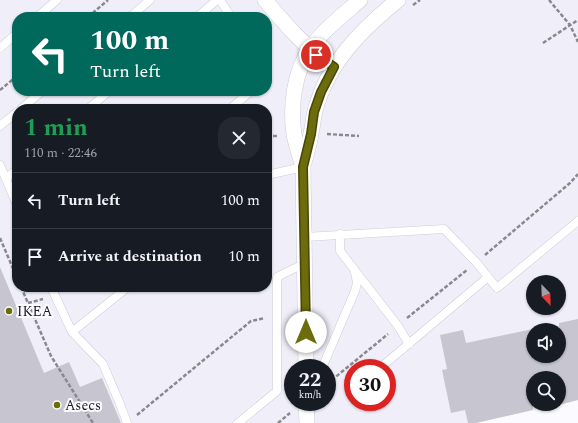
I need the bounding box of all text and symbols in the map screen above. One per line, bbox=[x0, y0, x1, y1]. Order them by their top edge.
text: 100 m bbox=[90, 19, 169, 62]
icon: left bbox=[24, 28, 76, 80]
pin bbox=[299, 38, 333, 72]
icon: arrive bbox=[305, 44, 327, 66]
text: Turn left bbox=[90, 58, 161, 85]
text: 1 min bbox=[24, 110, 88, 146]
button: close bbox=[218, 117, 260, 159]
text: 110 m · 22:46 bbox=[24, 143, 97, 163]
text: Turn left bbox=[58, 189, 120, 212]
text: 100 m bbox=[221, 189, 260, 212]
icon: left bbox=[24, 190, 46, 212]
text: Arrive at destination bbox=[58, 245, 202, 268]
text: 10 m bbox=[228, 245, 260, 268]
icon: arrive bbox=[24, 246, 46, 268]
north arrow bbox=[526, 275, 566, 315]
map controls bbox=[526, 275, 566, 411]
place label: IKEA bbox=[17, 301, 53, 322]
marker: IKEA bbox=[4, 306, 14, 316]
position arrow bbox=[285, 311, 327, 353]
button: sound bbox=[526, 323, 566, 363]
speed limit sign: 30 bbox=[344, 359, 396, 411]
text: 22 bbox=[299, 365, 321, 395]
button: search bbox=[526, 371, 566, 411]
text: km/h bbox=[299, 387, 321, 403]
place label: Asecs bbox=[65, 395, 101, 416]
marker: Asecs bbox=[52, 400, 62, 410]

